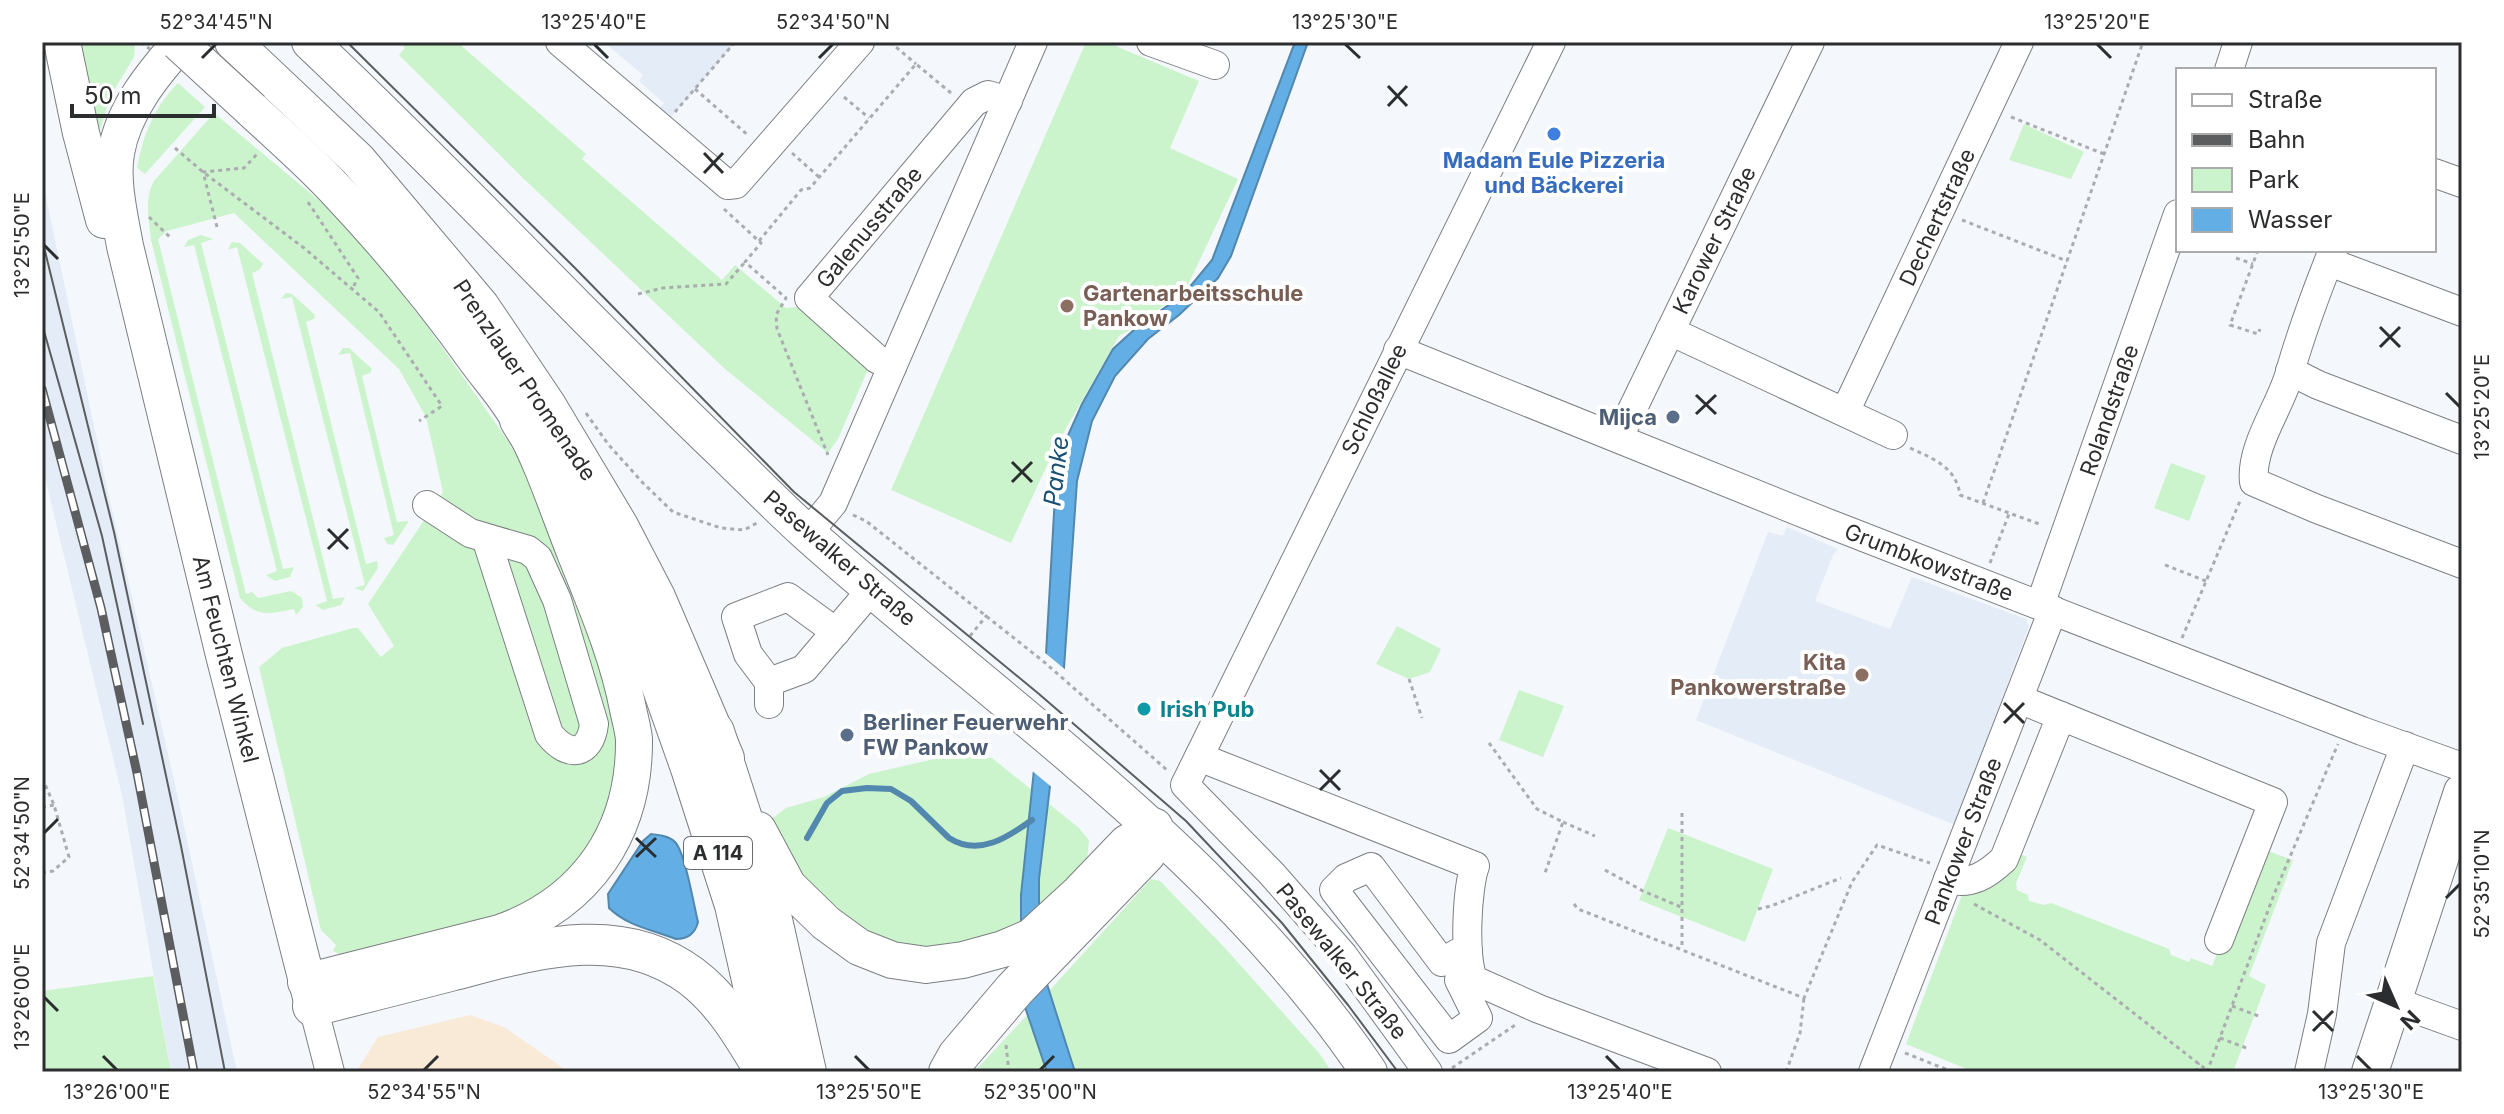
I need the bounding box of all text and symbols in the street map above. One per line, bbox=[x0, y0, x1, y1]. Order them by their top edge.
text: 52°34'45"N bbox=[160, 10, 272, 34]
text: 13°25'40"E bbox=[541, 10, 647, 34]
text: 52°34'50"N bbox=[776, 10, 890, 34]
text: 13°25'30"E bbox=[1292, 10, 1398, 34]
text: 13°25'20"E bbox=[2044, 10, 2150, 34]
scale bar bbox=[72, 68, 214, 118]
legend bbox=[2176, 68, 2436, 252]
text: 50 m bbox=[84, 81, 142, 110]
text: Straße bbox=[2248, 85, 2323, 114]
marker: Madam Eule Pizzeria und Bäckerei bbox=[1545, 125, 1563, 143]
text: Bahn bbox=[2248, 125, 2306, 154]
street label: Dechertstraße bbox=[1894, 144, 1980, 290]
place label: Madam Eule Pizzeria und Bäckerei bbox=[1443, 147, 1665, 198]
street label: Galenusstraße bbox=[811, 161, 927, 293]
street label: Karower Straße bbox=[1667, 162, 1761, 318]
text: Park bbox=[2248, 165, 2299, 194]
text: 13°25'50"E bbox=[10, 192, 34, 298]
text: Wasser bbox=[2248, 205, 2332, 234]
street label: Prenzlauer Promenade bbox=[448, 275, 602, 485]
place label: Gartenarbeitsschule Pankow bbox=[1083, 280, 1303, 331]
marker: Gartenarbeitsschule Pankow bbox=[1058, 297, 1076, 315]
street label: Schloßallee bbox=[1336, 339, 1412, 459]
street label: Rolandstraße bbox=[2074, 341, 2144, 479]
text: 13°25'20"E bbox=[2470, 354, 2494, 460]
place label: Mijca bbox=[1599, 404, 1657, 430]
marker: Mijca bbox=[1664, 408, 1682, 426]
water label: Panke bbox=[1037, 434, 1075, 508]
street label: Pasewalker Straße bbox=[759, 485, 921, 631]
street label: Grumbkowstraße bbox=[1841, 518, 2017, 606]
street label: Am Feuchten Winkel bbox=[188, 553, 264, 765]
place label: Kita Pankowerstraße bbox=[1670, 649, 1846, 700]
marker: Kita Pankowerstraße bbox=[1853, 666, 1871, 684]
place label: Irish Pub bbox=[1160, 696, 1254, 722]
marker: Irish Pub bbox=[1135, 700, 1153, 718]
place label: Berliner Feuerwehr FW Pankow bbox=[863, 709, 1068, 760]
marker: Berliner Feuerwehr FW Pankow bbox=[838, 726, 856, 744]
street label: Pankower Straße bbox=[1919, 754, 2007, 928]
text: 52°34'50"N bbox=[10, 776, 34, 890]
text: 52°35'10"N bbox=[2470, 829, 2494, 939]
road number: A 114 bbox=[684, 837, 752, 869]
street label: Pasewalker Straße bbox=[1271, 878, 1413, 1044]
text: 13°26'00"E bbox=[10, 944, 34, 1050]
north arrow bbox=[2356, 966, 2436, 1046]
text: N bbox=[2395, 1005, 2425, 1035]
text: 13°26'00"E bbox=[64, 1080, 170, 1104]
text: 52°34'55"N bbox=[367, 1080, 481, 1104]
text: 13°25'50"E bbox=[816, 1080, 922, 1104]
text: 52°35'00"N bbox=[983, 1080, 1097, 1104]
text: 13°25'40"E bbox=[1567, 1080, 1673, 1104]
text: 13°25'30"E bbox=[2318, 1080, 2424, 1104]

